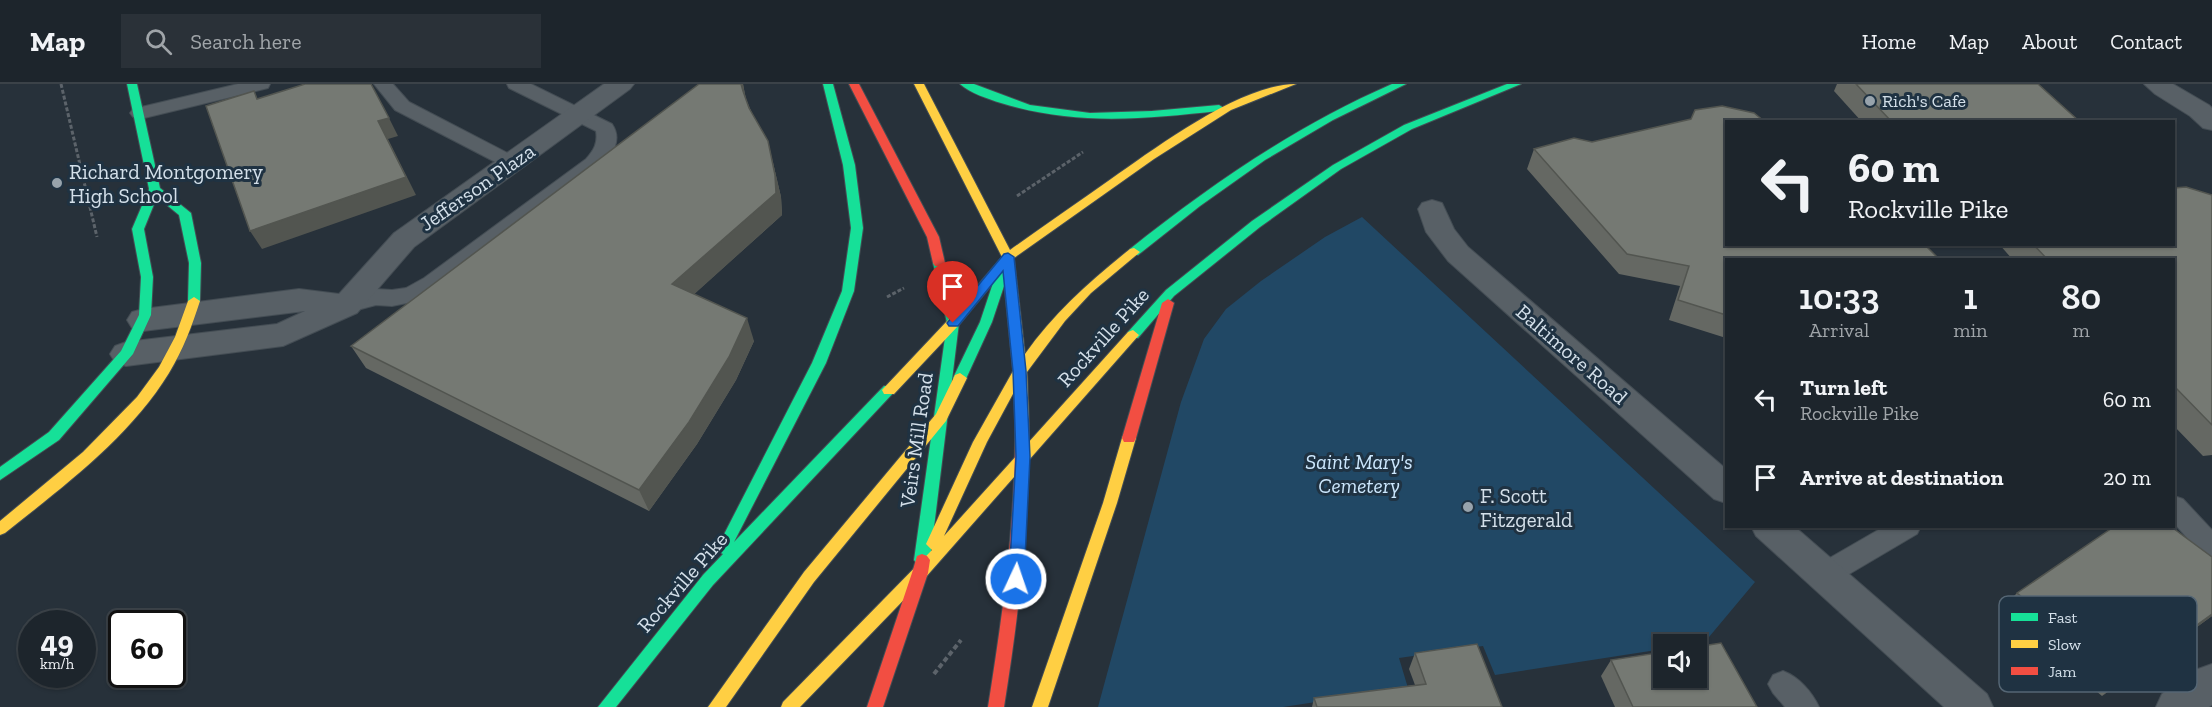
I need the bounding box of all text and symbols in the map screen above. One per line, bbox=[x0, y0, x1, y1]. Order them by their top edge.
search box bbox=[121, 14, 541, 68]
text: Map bbox=[30, 25, 85, 58]
icon: search bbox=[142, 25, 175, 58]
text: Search here bbox=[190, 28, 302, 55]
text: Home bbox=[1862, 29, 1916, 54]
text: Map bbox=[1949, 29, 1989, 54]
text: About bbox=[2022, 29, 2077, 54]
text: Contact bbox=[2110, 29, 2182, 54]
place label: Rich's Cafe bbox=[1882, 90, 1966, 112]
marker: Rich's Cafe bbox=[1863, 94, 1877, 108]
street label: Jefferson Plaza bbox=[415, 138, 539, 236]
text: 60 m bbox=[1848, 142, 1939, 193]
icon: left bbox=[1749, 144, 1827, 222]
place label: Richard Montgomery High School bbox=[69, 159, 263, 208]
marker: Richard Montgomery High School bbox=[50, 176, 64, 190]
text: Rockville Pike bbox=[1848, 193, 2009, 225]
pin bbox=[927, 261, 978, 323]
icon: arrive bbox=[936, 270, 969, 303]
text: 10:33 bbox=[1799, 275, 1879, 318]
text: 1 bbox=[1963, 275, 1977, 318]
text: 80 bbox=[2061, 275, 2101, 318]
street label: Rockville Pike bbox=[1052, 282, 1154, 392]
street label: Baltimore Road bbox=[1511, 299, 1633, 410]
text: Arrival bbox=[1809, 318, 1869, 342]
text: min bbox=[1953, 318, 1987, 342]
text: m bbox=[2073, 318, 2090, 342]
street label: Veirs Mill Road bbox=[894, 370, 938, 510]
text: Turn left bbox=[1800, 374, 1887, 401]
icon: left bbox=[1749, 383, 1782, 416]
text: 60 m bbox=[2103, 386, 2151, 413]
text: Rockville Pike bbox=[1800, 401, 1919, 425]
park label: Saint Mary's Cemetery bbox=[1305, 449, 1413, 498]
icon: arrive bbox=[1749, 461, 1782, 494]
text: Arrive at destination bbox=[1800, 464, 2003, 491]
text: 20 m bbox=[2103, 464, 2151, 491]
place label: F. Scott Fitzgerald bbox=[1480, 483, 1573, 532]
marker: F. Scott Fitzgerald bbox=[1461, 500, 1475, 514]
street label: Rockville Pike bbox=[632, 527, 732, 637]
position arrow bbox=[984, 547, 1048, 611]
legend bbox=[1999, 596, 2197, 692]
text: Fast bbox=[2048, 608, 2077, 627]
speed limit sign: 60 bbox=[108, 610, 186, 688]
text: 49 bbox=[40, 624, 74, 660]
map controls bbox=[1653, 634, 1707, 688]
button: sound bbox=[1653, 634, 1707, 688]
text: Slow bbox=[2048, 635, 2082, 654]
text: km/h bbox=[40, 655, 74, 673]
text: Jam bbox=[2048, 662, 2077, 681]

